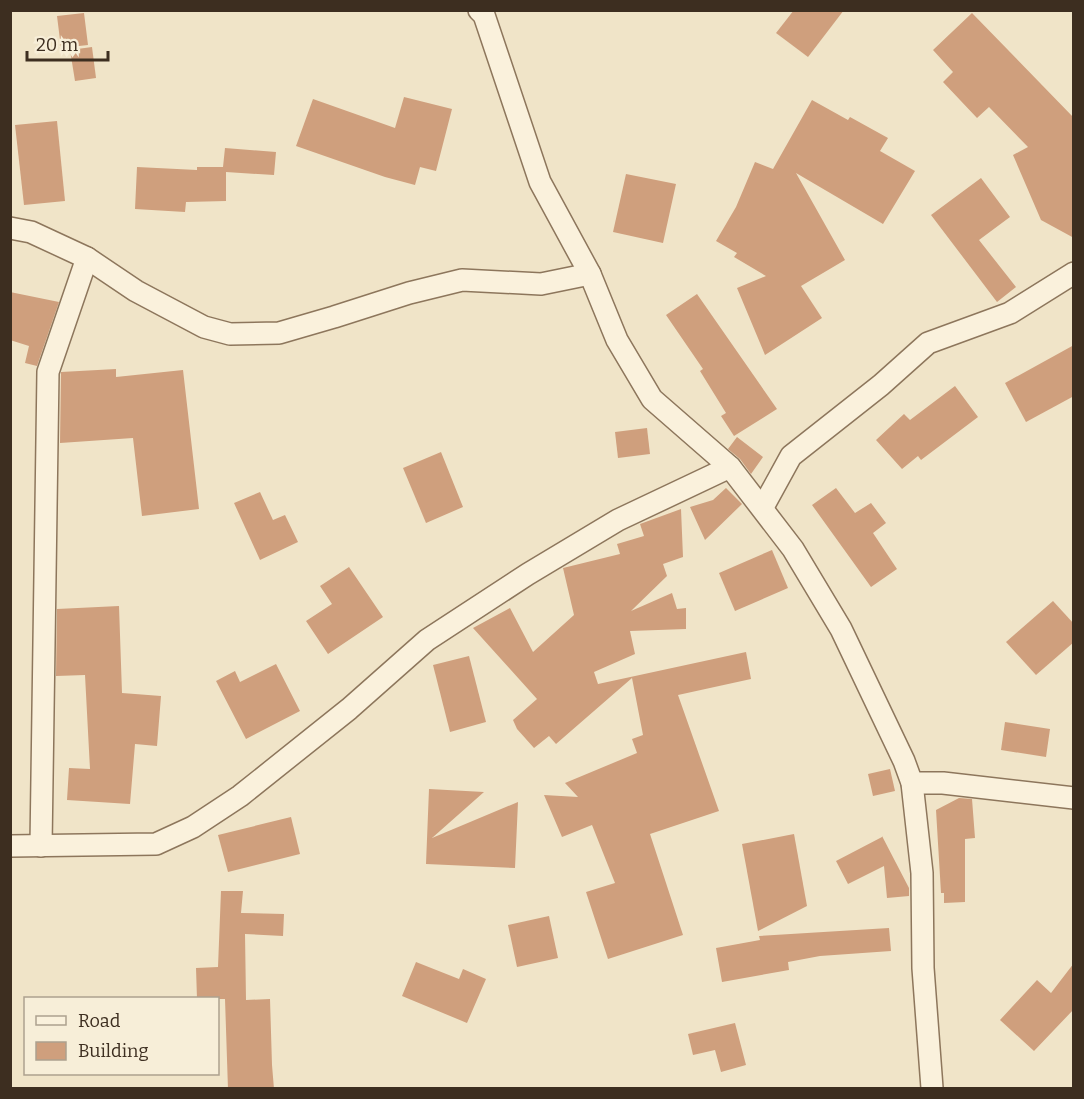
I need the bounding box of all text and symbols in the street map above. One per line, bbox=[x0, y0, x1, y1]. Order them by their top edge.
scale bar bbox=[27, 24, 108, 62]
text: 20 m bbox=[36, 34, 78, 56]
legend bbox=[24, 997, 219, 1075]
text: Road bbox=[78, 1010, 121, 1032]
text: Building bbox=[78, 1040, 149, 1062]

